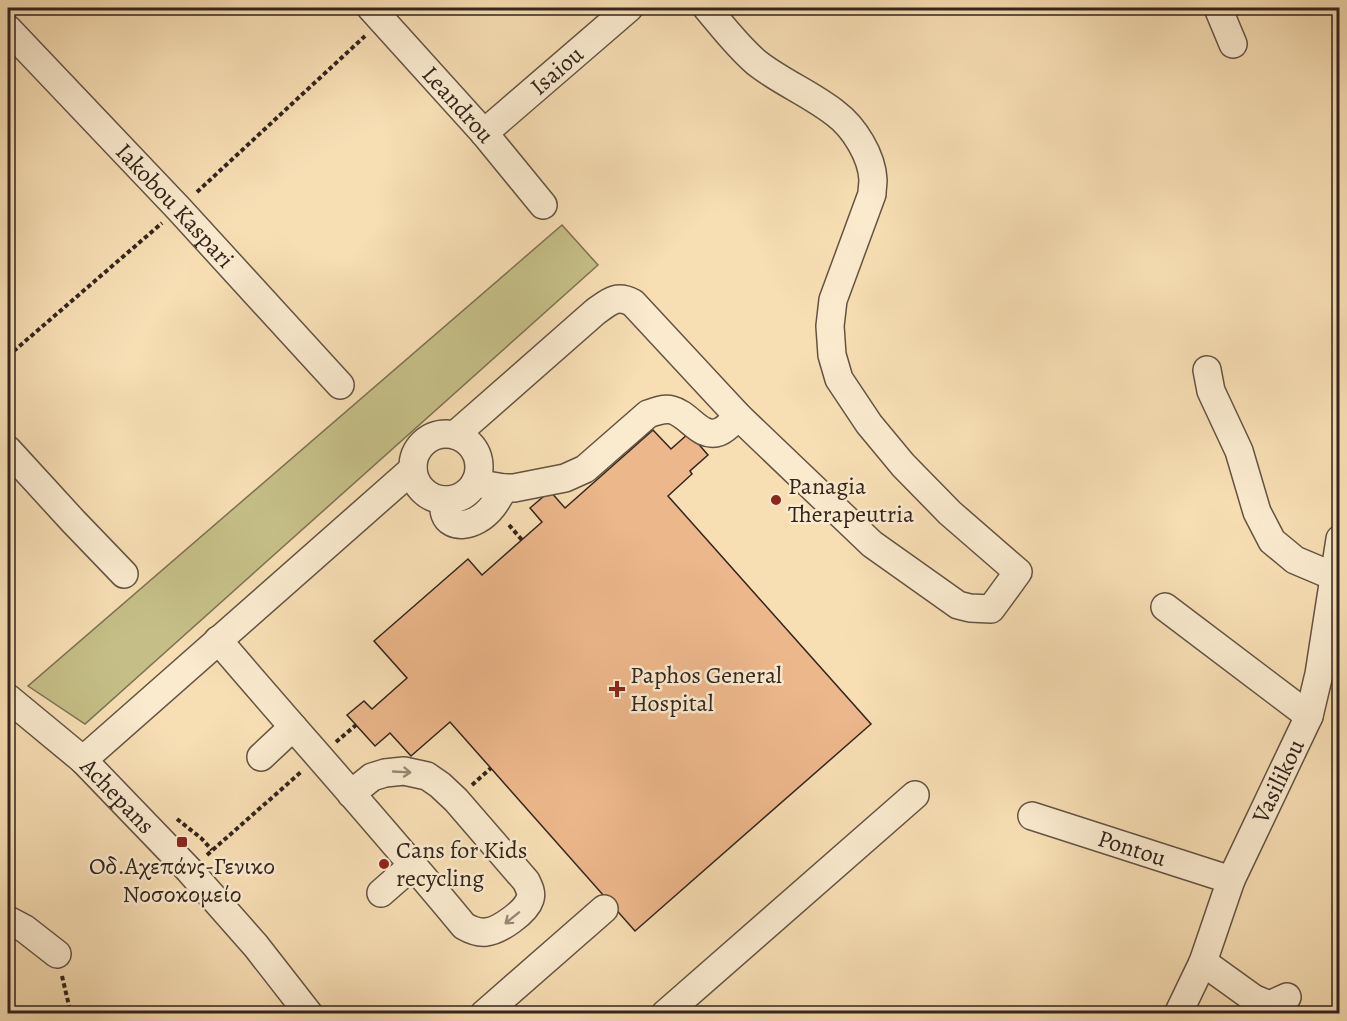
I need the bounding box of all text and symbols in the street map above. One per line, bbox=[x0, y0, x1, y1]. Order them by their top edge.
street label: Isaiou bbox=[523, 38, 590, 102]
street label: Leandrou bbox=[415, 59, 502, 150]
street label: Iakobou Kaspari bbox=[109, 136, 241, 275]
place label: Panagia Therapeutria bbox=[788, 470, 915, 530]
marker: Panagia Therapeutria bbox=[769, 493, 783, 507]
place label: Paphos General Hospital bbox=[630, 659, 782, 719]
marker: Paphos General Hospital bbox=[608, 680, 626, 698]
street label: Vasilikou bbox=[1244, 734, 1312, 829]
street label: Achepans bbox=[73, 750, 162, 841]
one-way arrow bbox=[392, 767, 412, 778]
street label: Pontou bbox=[1094, 822, 1170, 874]
place label: Cans for Kids recycling bbox=[396, 834, 528, 894]
marker: Οδ.Αχεπάνς-Γενικο Νοσοκομείο bbox=[175, 835, 189, 849]
place label: Οδ.Αχεπάνς-Γενικο Νοσοκομείο bbox=[89, 850, 275, 910]
marker: Cans for Kids recycling bbox=[377, 857, 391, 871]
one-way arrow bbox=[504, 912, 520, 925]

